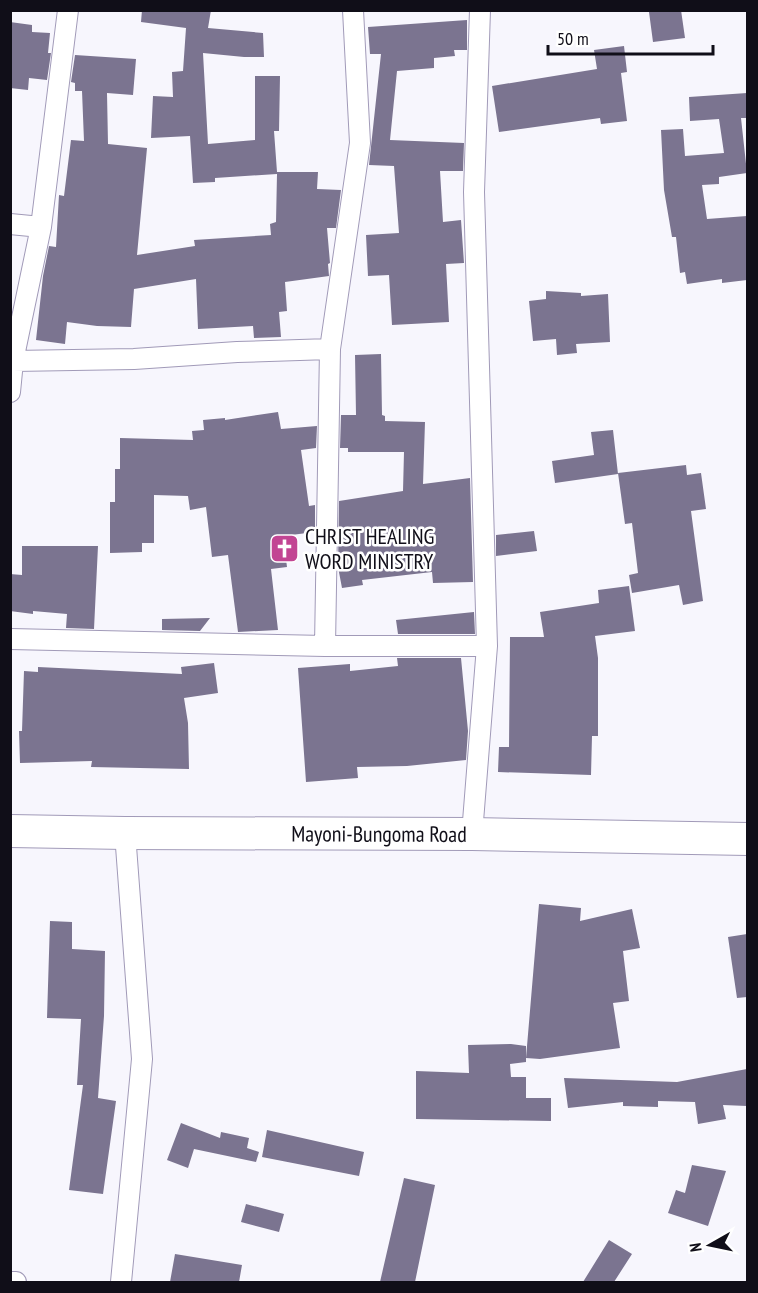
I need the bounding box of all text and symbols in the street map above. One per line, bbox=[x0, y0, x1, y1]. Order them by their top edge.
scale bar bbox=[548, 18, 713, 56]
text: 50 m bbox=[557, 27, 589, 50]
place label: CHRIST HEALING WORD MINISTRY bbox=[305, 522, 434, 575]
church icon: CHRIST HEALING WORD MINISTRY bbox=[268, 533, 300, 565]
street label: Mayoni-Bungoma Road bbox=[291, 819, 467, 848]
north arrow bbox=[680, 1215, 740, 1275]
text: N bbox=[685, 1242, 706, 1253]

